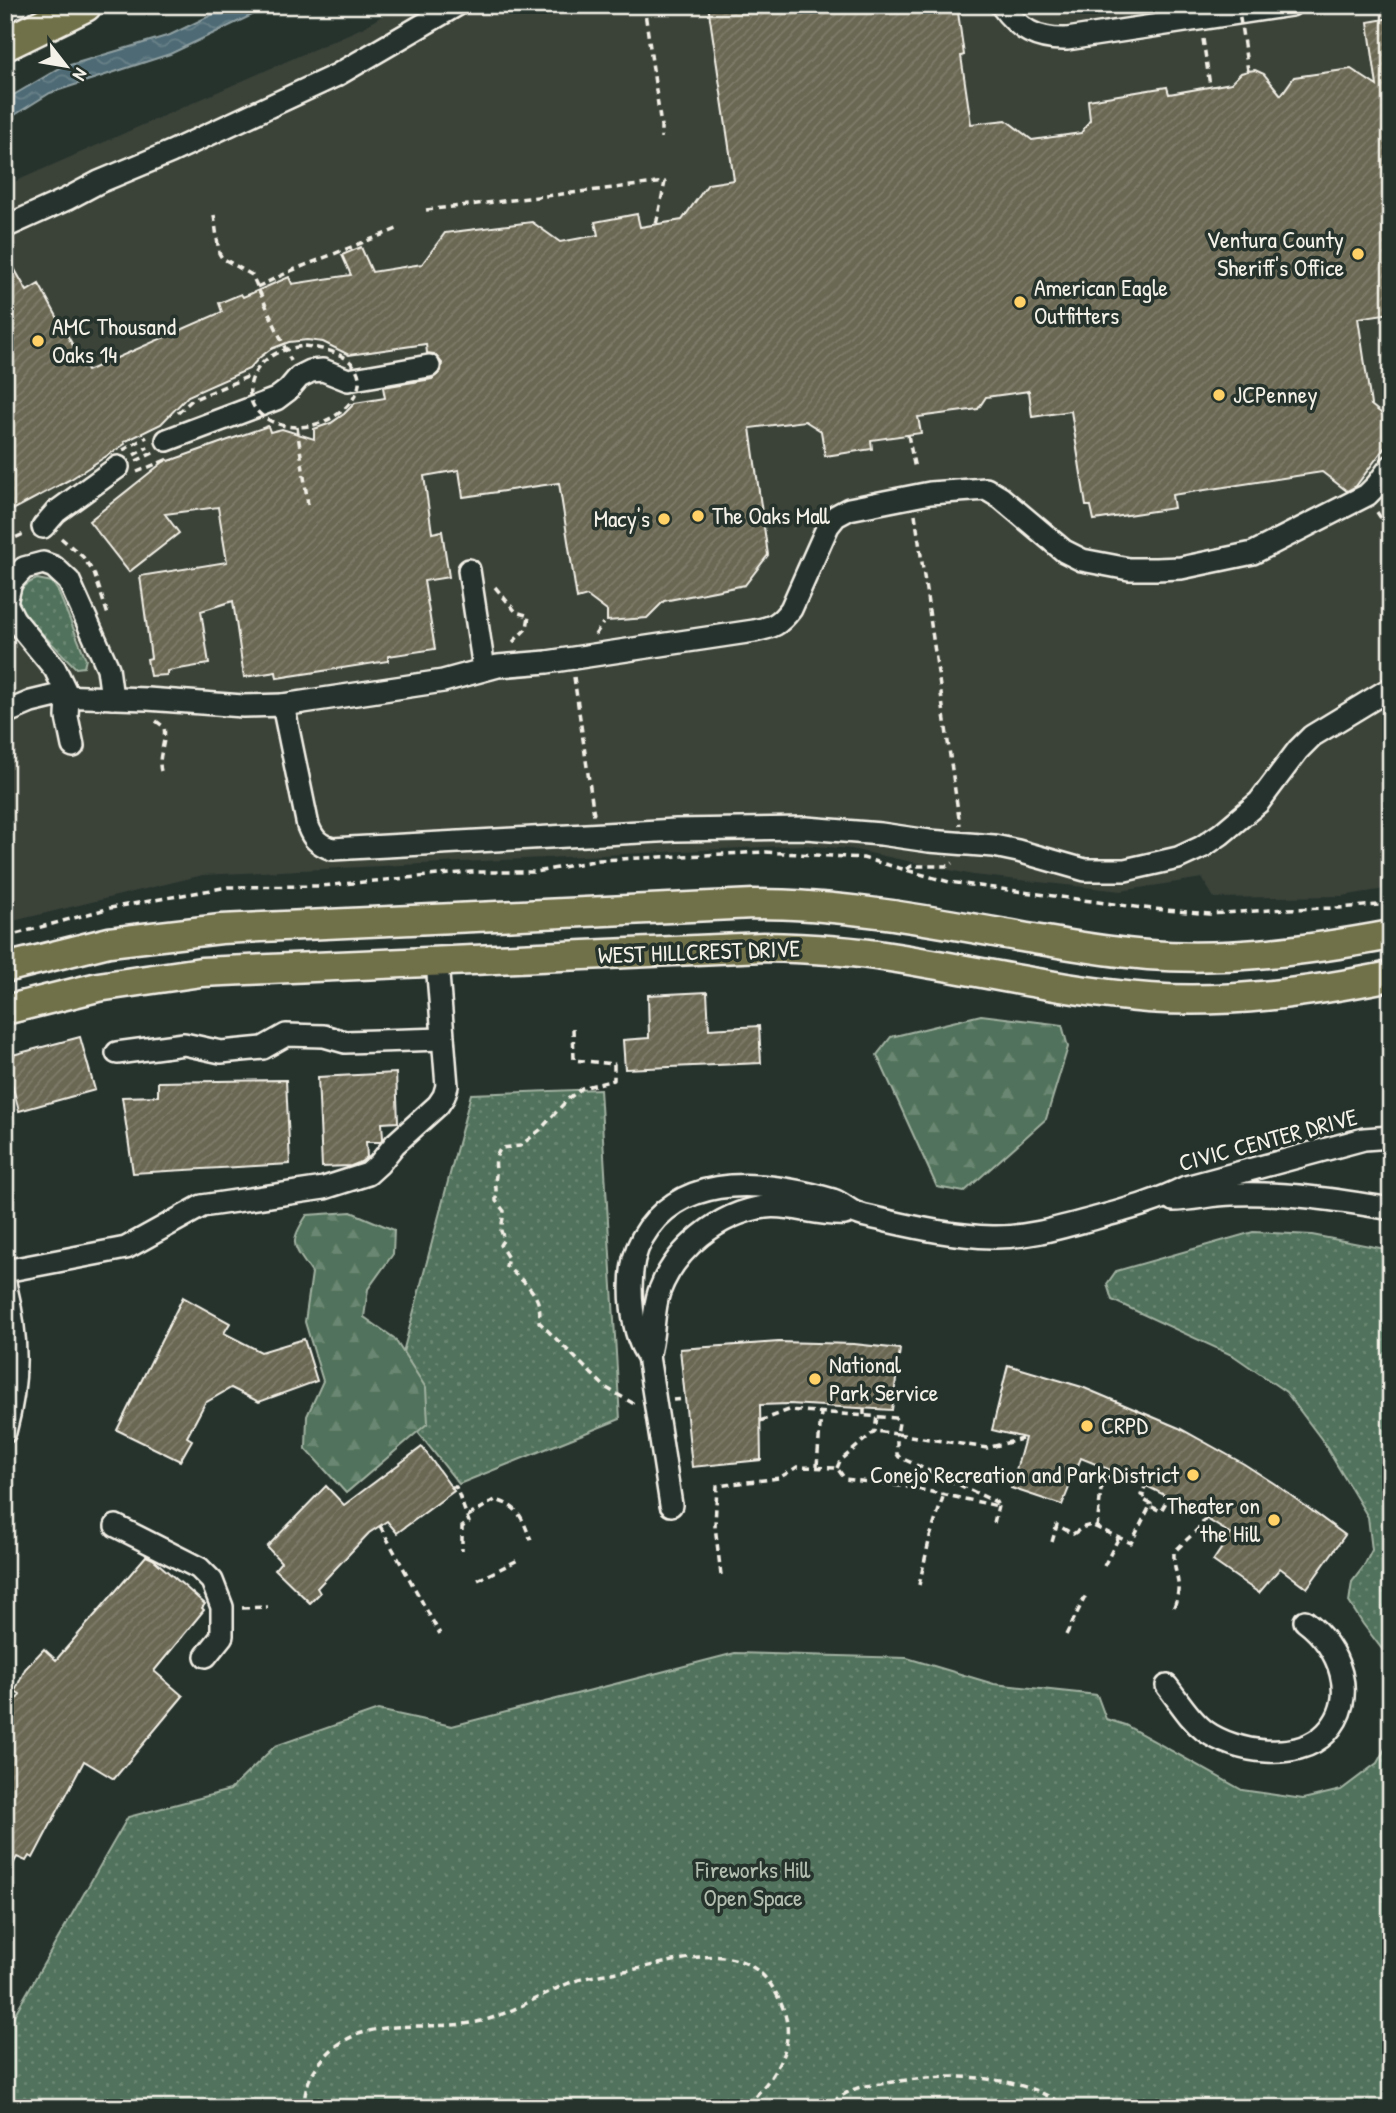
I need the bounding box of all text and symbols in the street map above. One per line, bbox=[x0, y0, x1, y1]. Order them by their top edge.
north arrow bbox=[32, 32, 102, 102]
text: N bbox=[67, 64, 94, 86]
place label: Ventura County Sheriff's Office bbox=[1206, 223, 1344, 283]
marker: Ventura County Sheriff's Office bbox=[1350, 246, 1366, 262]
place label: American Eagle Outfitters bbox=[1034, 271, 1168, 331]
marker: American Eagle Outfitters bbox=[1012, 294, 1028, 310]
place label: AMC Thousand Oaks 14 bbox=[52, 310, 176, 370]
marker: AMC Thousand Oaks 14 bbox=[30, 333, 46, 349]
place label: JCPenney bbox=[1233, 378, 1318, 410]
marker: JCPenney bbox=[1211, 387, 1227, 403]
place label: The Oaks Mall bbox=[712, 499, 831, 531]
place label: Macy's bbox=[594, 502, 650, 534]
marker: The Oaks Mall bbox=[690, 508, 706, 524]
marker: Macy's bbox=[656, 511, 672, 527]
street label: WEST HILLCREST DRIVE bbox=[597, 931, 801, 971]
street label: CIVIC CENTER DRIVE bbox=[1175, 1100, 1361, 1178]
place label: National Park Service bbox=[829, 1348, 939, 1408]
marker: National Park Service bbox=[807, 1371, 823, 1387]
place label: CRPD bbox=[1101, 1409, 1149, 1441]
marker: CRPD bbox=[1079, 1418, 1095, 1434]
place label: Conejo Recreation and Park District bbox=[870, 1458, 1180, 1490]
marker: Conejo Recreation and Park District bbox=[1185, 1467, 1201, 1483]
place label: Theater on the Hill bbox=[1167, 1489, 1261, 1549]
marker: Theater on the Hill bbox=[1266, 1512, 1282, 1528]
park label: Fireworks Hill Open Space bbox=[695, 1853, 811, 1913]

